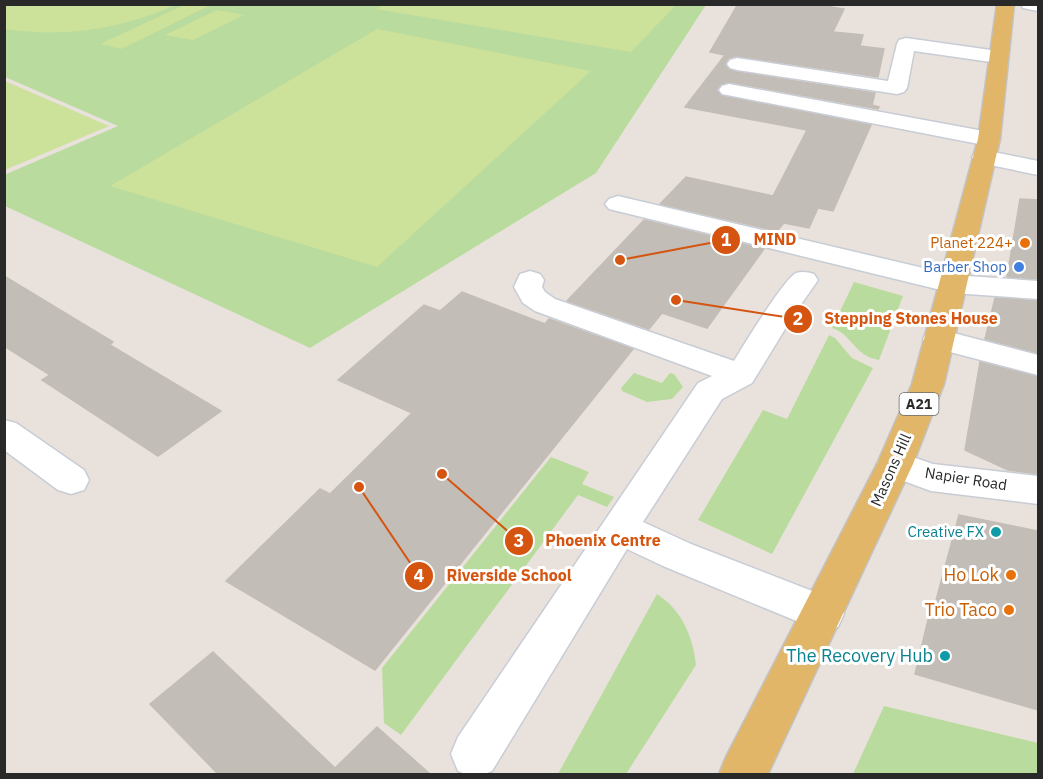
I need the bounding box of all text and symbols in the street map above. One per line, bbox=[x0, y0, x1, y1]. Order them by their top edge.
callout: MIND bbox=[711, 223, 808, 257]
text: 1 bbox=[721, 228, 732, 251]
text: MIND bbox=[754, 229, 796, 249]
place label: Planet 224+ bbox=[930, 233, 1013, 252]
marker: Planet 224+ bbox=[1018, 236, 1032, 250]
place label: Barber Shop bbox=[923, 257, 1007, 276]
marker: Barber Shop bbox=[1012, 260, 1026, 274]
callout: Stepping Stones House bbox=[783, 302, 1010, 336]
text: 2 bbox=[793, 307, 803, 330]
text: Stepping Stones House bbox=[824, 308, 998, 328]
road number: A21 bbox=[900, 393, 938, 415]
street label: Masons Hill bbox=[866, 430, 915, 509]
street label: Napier Road bbox=[924, 463, 1008, 494]
place label: Creative FX bbox=[907, 522, 984, 541]
callout: Phoenix Centre bbox=[504, 524, 673, 558]
marker: Creative FX bbox=[989, 525, 1003, 539]
text: 3 bbox=[514, 529, 524, 552]
text: Phoenix Centre bbox=[545, 530, 661, 550]
callout: Riverside School bbox=[404, 559, 583, 593]
place label: Ho Lok bbox=[944, 563, 1000, 586]
text: 4 bbox=[414, 564, 425, 587]
text: Riverside School bbox=[446, 565, 572, 585]
marker: Ho Lok bbox=[1004, 568, 1018, 582]
place label: Trio Taco bbox=[924, 598, 997, 621]
marker: Trio Taco bbox=[1002, 603, 1016, 617]
place label: The Recovery Hub bbox=[786, 644, 933, 667]
marker: The Recovery Hub bbox=[938, 649, 952, 663]

